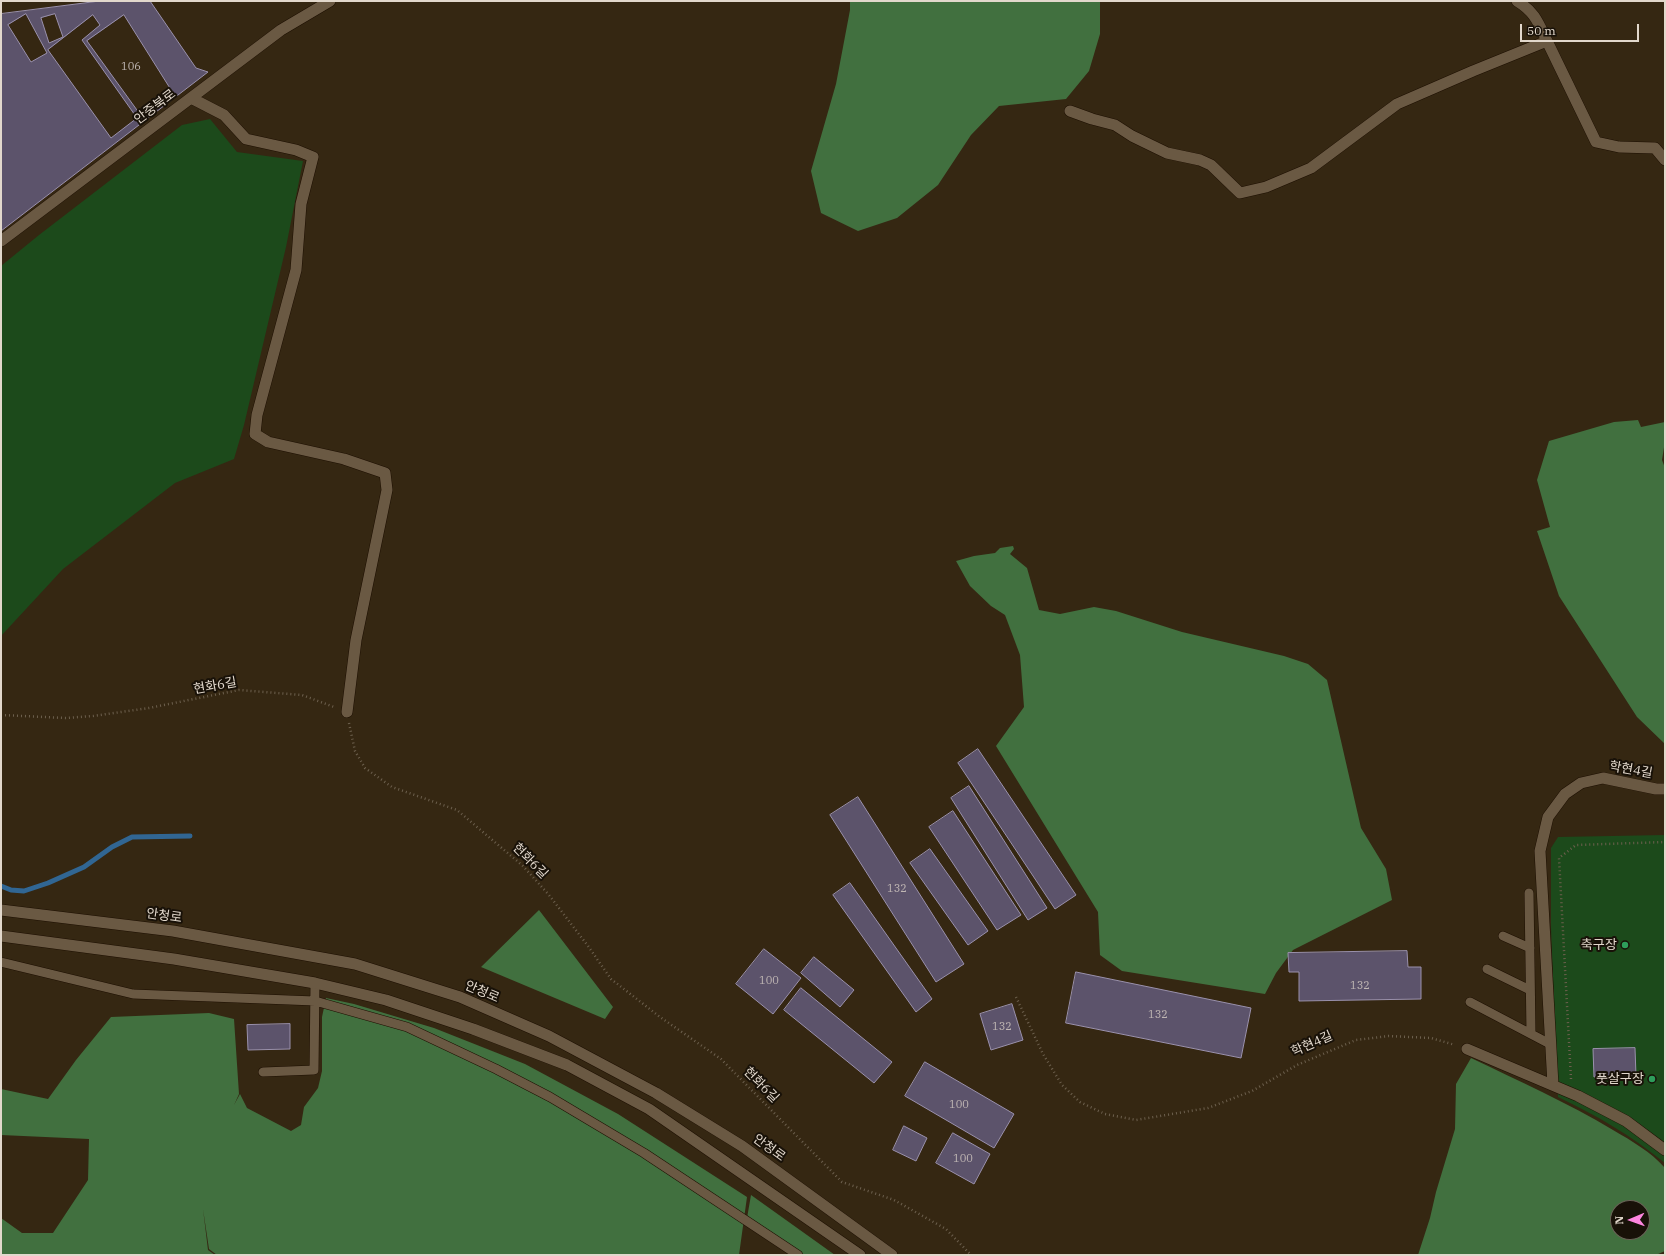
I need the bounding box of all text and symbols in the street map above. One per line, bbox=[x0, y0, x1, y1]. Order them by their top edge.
scale bar bbox=[1522, 16, 1641, 42]
text: 50 m bbox=[1527, 23, 1556, 38]
house number: 106 bbox=[121, 60, 141, 74]
street label: 안중북로 bbox=[131, 86, 179, 128]
street label: 현화6길 bbox=[192, 675, 238, 697]
street label: 학현4길 bbox=[1608, 759, 1654, 781]
street label: 현화6길 bbox=[509, 840, 551, 882]
house number: 132 bbox=[887, 882, 907, 896]
street label: 안청로 bbox=[145, 906, 183, 926]
place label: 축구장 bbox=[1581, 937, 1617, 953]
marker: 축구장 bbox=[1620, 940, 1630, 950]
house number: 100 bbox=[759, 974, 779, 988]
street label: 안청로 bbox=[462, 978, 502, 1006]
house number: 132 bbox=[1350, 979, 1370, 993]
house number: 132 bbox=[1148, 1008, 1168, 1022]
house number: 132 bbox=[992, 1020, 1012, 1034]
street label: 학현4길 bbox=[1289, 1028, 1335, 1060]
street label: 현화6길 bbox=[740, 1064, 782, 1106]
place label: 풋살구장 bbox=[1596, 1071, 1644, 1087]
marker: 풋살구장 bbox=[1647, 1074, 1657, 1084]
house number: 100 bbox=[949, 1098, 969, 1112]
street label: 안청로 bbox=[750, 1131, 788, 1165]
house number: 100 bbox=[953, 1152, 973, 1166]
north arrow bbox=[1610, 1200, 1650, 1240]
text: N bbox=[1612, 1216, 1626, 1225]

